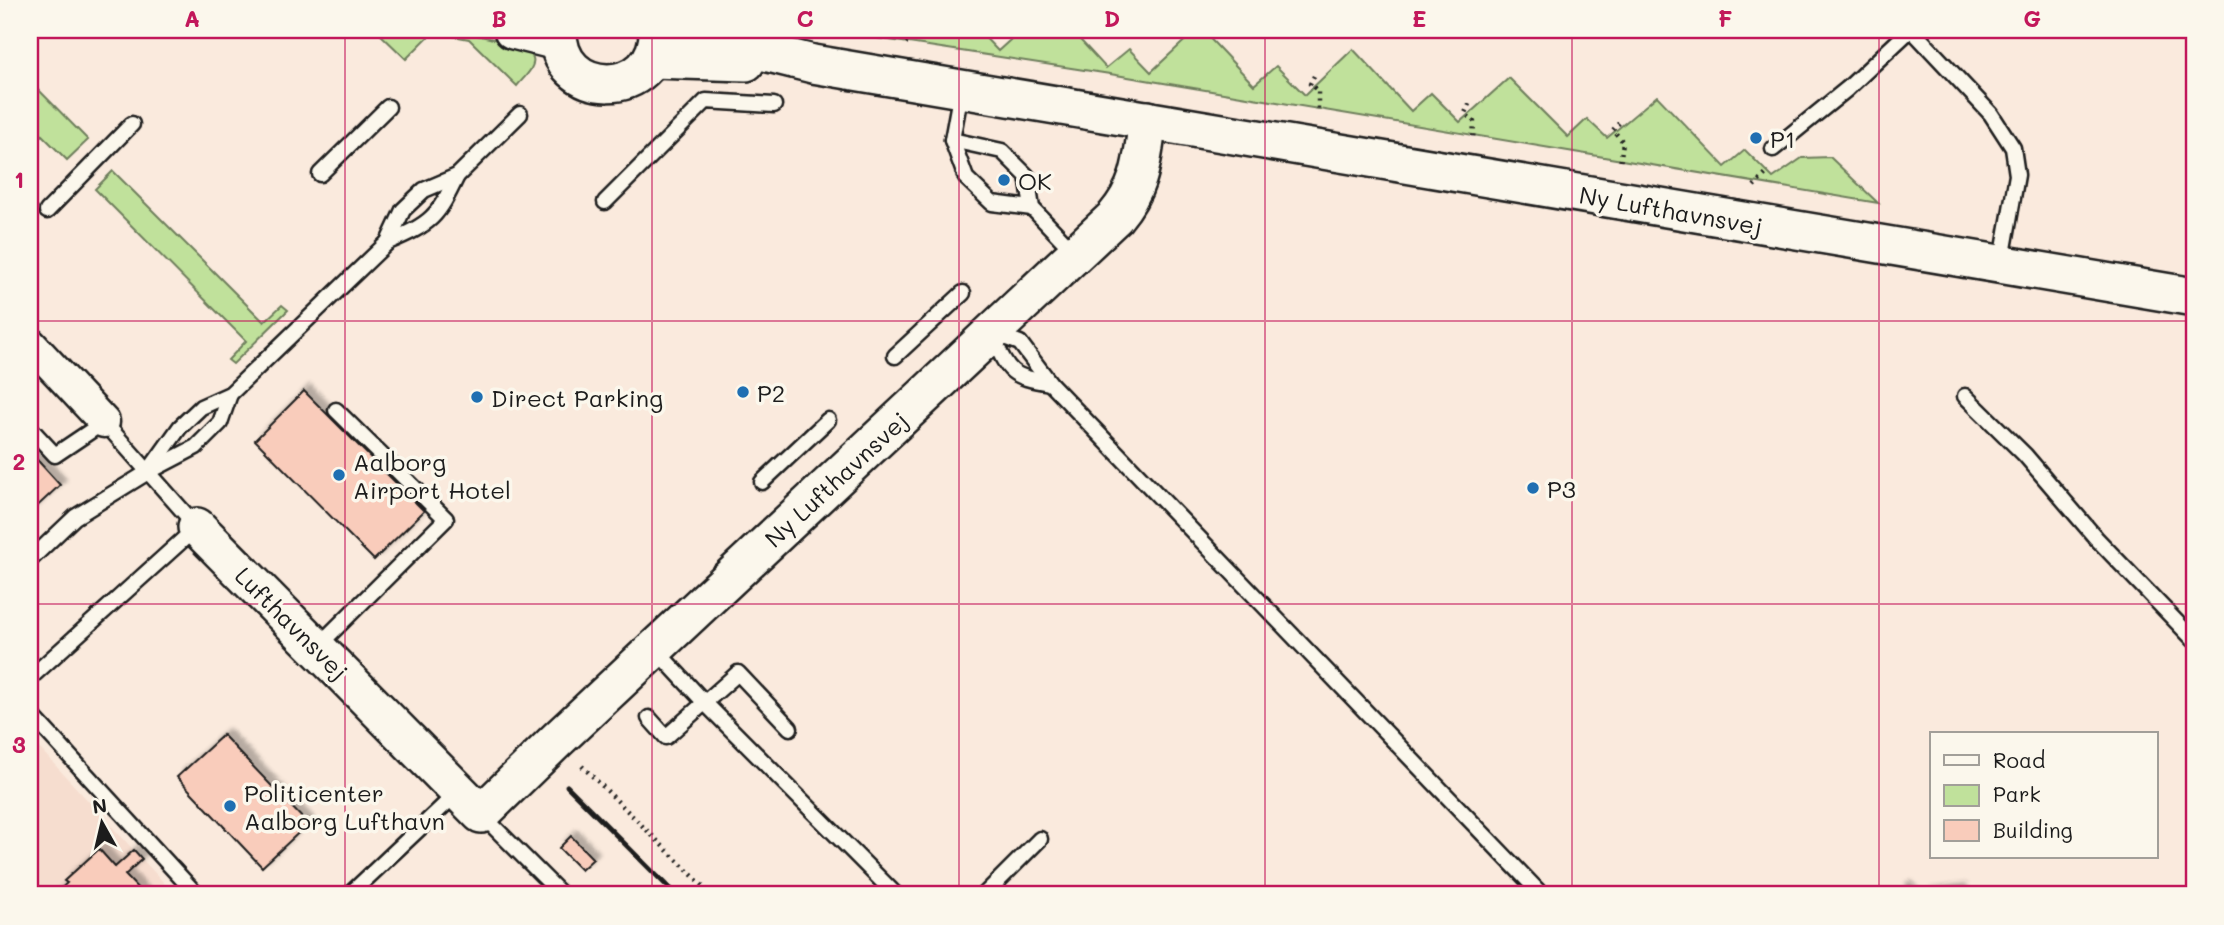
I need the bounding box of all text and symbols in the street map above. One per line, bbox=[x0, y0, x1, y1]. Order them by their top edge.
text: A bbox=[184, 3, 200, 33]
text: B bbox=[491, 3, 507, 33]
text: C bbox=[796, 3, 814, 33]
text: D bbox=[1104, 3, 1120, 33]
text: E bbox=[1412, 3, 1426, 33]
text: F bbox=[1718, 3, 1732, 33]
text: G bbox=[2023, 3, 2041, 33]
place label: P1 bbox=[1770, 123, 1795, 154]
marker: P1 bbox=[1748, 130, 1764, 146]
text: 1 bbox=[14, 164, 24, 194]
place label: OK bbox=[1018, 165, 1052, 196]
marker: OK bbox=[996, 172, 1012, 188]
street label: Ny Lufthavnsvej bbox=[1577, 179, 1765, 241]
place label: P2 bbox=[757, 377, 785, 408]
place label: Direct Parking bbox=[491, 382, 663, 413]
marker: P2 bbox=[735, 384, 751, 400]
marker: Direct Parking bbox=[469, 389, 485, 405]
street label: Ny Lufthavnsvej bbox=[758, 404, 914, 554]
text: 2 bbox=[13, 446, 25, 476]
place label: Aalborg Airport Hotel bbox=[353, 446, 511, 505]
marker: Aalborg Airport Hotel bbox=[331, 467, 347, 483]
place label: P3 bbox=[1547, 473, 1576, 504]
marker: P3 bbox=[1525, 480, 1541, 496]
street label: Lufthavnsvej bbox=[229, 560, 355, 686]
text: 3 bbox=[12, 729, 26, 759]
legend bbox=[1930, 732, 2158, 858]
text: Road bbox=[1993, 746, 2045, 773]
place label: Politicenter Aalborg Lufthavn bbox=[244, 777, 445, 836]
text: Park bbox=[1993, 780, 2041, 807]
north arrow bbox=[66, 788, 136, 858]
text: N bbox=[91, 792, 108, 819]
marker: Politicenter Aalborg Lufthavn bbox=[222, 798, 238, 814]
text: Building bbox=[1993, 816, 2073, 843]

